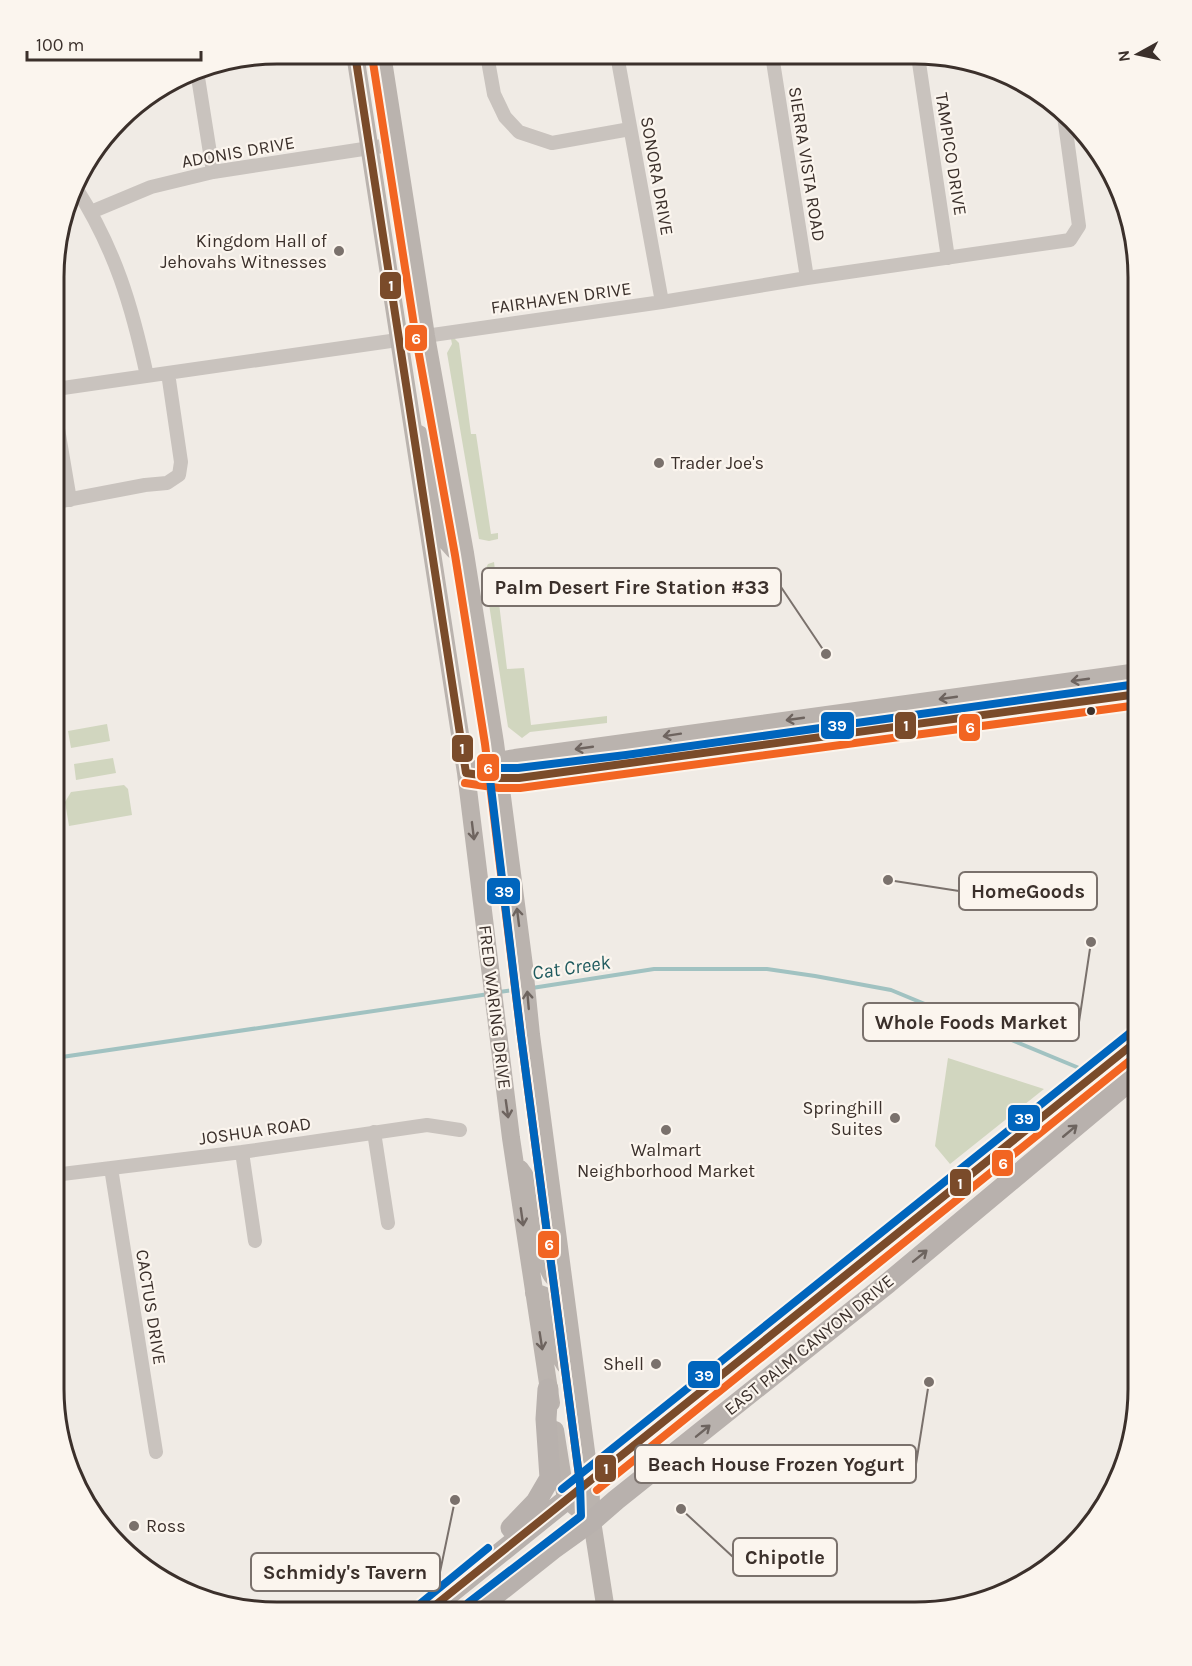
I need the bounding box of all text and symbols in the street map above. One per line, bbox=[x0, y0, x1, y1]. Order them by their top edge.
scale bar bbox=[27, 24, 201, 62]
north arrow bbox=[1108, 24, 1168, 84]
text: 100 m bbox=[36, 34, 84, 56]
text: N bbox=[1113, 49, 1134, 63]
street label: SIERRA VISTA ROAD bbox=[784, 85, 830, 243]
street label: TAMPICO DRIVE bbox=[930, 91, 972, 217]
street label: SONORA DRIVE bbox=[636, 115, 678, 237]
street label: ADONIS DRIVE bbox=[180, 131, 296, 173]
place label: Kingdom Hall of Jehovahs Witnesses bbox=[160, 230, 328, 273]
marker: Kingdom Hall of Jehovahs Witnesses bbox=[332, 244, 346, 258]
line badge: 1 bbox=[379, 271, 402, 300]
text: 1 bbox=[388, 276, 394, 295]
street label: FAIRHAVEN DRIVE bbox=[489, 277, 633, 319]
line badge: 6 bbox=[404, 324, 428, 352]
text: 6 bbox=[411, 329, 421, 348]
place label: Trader Joe's bbox=[671, 452, 764, 474]
marker: Trader Joe's bbox=[652, 456, 666, 470]
callout: Palm Desert Fire Station #33 bbox=[482, 568, 781, 606]
text: Palm Desert Fire Station #33 bbox=[495, 576, 769, 599]
one-way arrow bbox=[1070, 674, 1090, 685]
one-way arrow bbox=[939, 693, 959, 704]
unlabelled marker bbox=[1085, 705, 1097, 717]
line badge: 39 bbox=[820, 711, 855, 740]
line badge: 1 bbox=[894, 711, 917, 740]
one-way arrow bbox=[786, 713, 805, 724]
line badge: 6 bbox=[958, 713, 981, 742]
text: 39 bbox=[827, 716, 847, 735]
text: 1 bbox=[903, 716, 909, 735]
text: 6 bbox=[965, 718, 975, 737]
one-way arrow bbox=[662, 730, 682, 741]
line badge: 1 bbox=[451, 734, 474, 763]
text: 1 bbox=[459, 739, 465, 758]
one-way arrow bbox=[575, 742, 595, 753]
line badge: 6 bbox=[476, 753, 500, 782]
text: 6 bbox=[483, 759, 493, 778]
one-way arrow bbox=[468, 821, 479, 841]
callout: HomeGoods bbox=[959, 872, 1097, 910]
line badge: 39 bbox=[486, 877, 521, 905]
text: HomeGoods bbox=[971, 880, 1085, 903]
text: 39 bbox=[494, 882, 514, 901]
one-way arrow bbox=[513, 908, 524, 928]
street label: FRED WARING DRIVE bbox=[474, 924, 516, 1090]
water label: Cat Creek bbox=[530, 951, 612, 984]
one-way arrow bbox=[522, 991, 533, 1011]
callout: Whole Foods Market bbox=[863, 1003, 1079, 1041]
text: Whole Foods Market bbox=[875, 1011, 1067, 1034]
place label: Springhill Suites bbox=[802, 1097, 883, 1140]
one-way arrow bbox=[502, 1099, 513, 1118]
line badge: 39 bbox=[1007, 1104, 1041, 1132]
text: 39 bbox=[1014, 1109, 1034, 1128]
marker: Springhill Suites bbox=[888, 1111, 902, 1125]
street label: JOSHUA ROAD bbox=[197, 1112, 313, 1150]
marker: Walmart Neighborhood Market bbox=[659, 1123, 673, 1137]
one-way arrow bbox=[1062, 1124, 1078, 1137]
place label: Walmart Neighborhood Market bbox=[577, 1139, 755, 1182]
line badge: 6 bbox=[991, 1149, 1014, 1177]
text: 6 bbox=[998, 1154, 1008, 1173]
line badge: 1 bbox=[949, 1168, 972, 1197]
text: 1 bbox=[957, 1174, 963, 1193]
one-way arrow bbox=[517, 1206, 528, 1226]
line badge: 6 bbox=[537, 1230, 560, 1259]
text: 6 bbox=[544, 1235, 554, 1254]
street label: CACTUS DRIVE bbox=[131, 1248, 171, 1366]
one-way arrow bbox=[912, 1249, 928, 1262]
street label: EAST PALM CANYON DRIVE bbox=[720, 1270, 898, 1420]
one-way arrow bbox=[536, 1331, 547, 1351]
place label: Shell bbox=[603, 1353, 644, 1375]
marker: Shell bbox=[649, 1357, 663, 1371]
line badge: 39 bbox=[687, 1360, 721, 1389]
text: 39 bbox=[694, 1366, 714, 1385]
one-way arrow bbox=[694, 1424, 710, 1437]
callout: Beach House Frozen Yogurt bbox=[635, 1445, 916, 1483]
text: Beach House Frozen Yogurt bbox=[647, 1453, 905, 1476]
line badge: 1 bbox=[594, 1454, 617, 1483]
text: 1 bbox=[603, 1459, 609, 1478]
place label: Ross bbox=[146, 1515, 186, 1537]
marker: Ross bbox=[127, 1519, 141, 1533]
callout: Chipotle bbox=[733, 1538, 837, 1576]
text: Chipotle bbox=[745, 1546, 825, 1569]
callout: Schmidy's Tavern bbox=[251, 1553, 440, 1591]
text: Schmidy's Tavern bbox=[263, 1561, 427, 1584]

